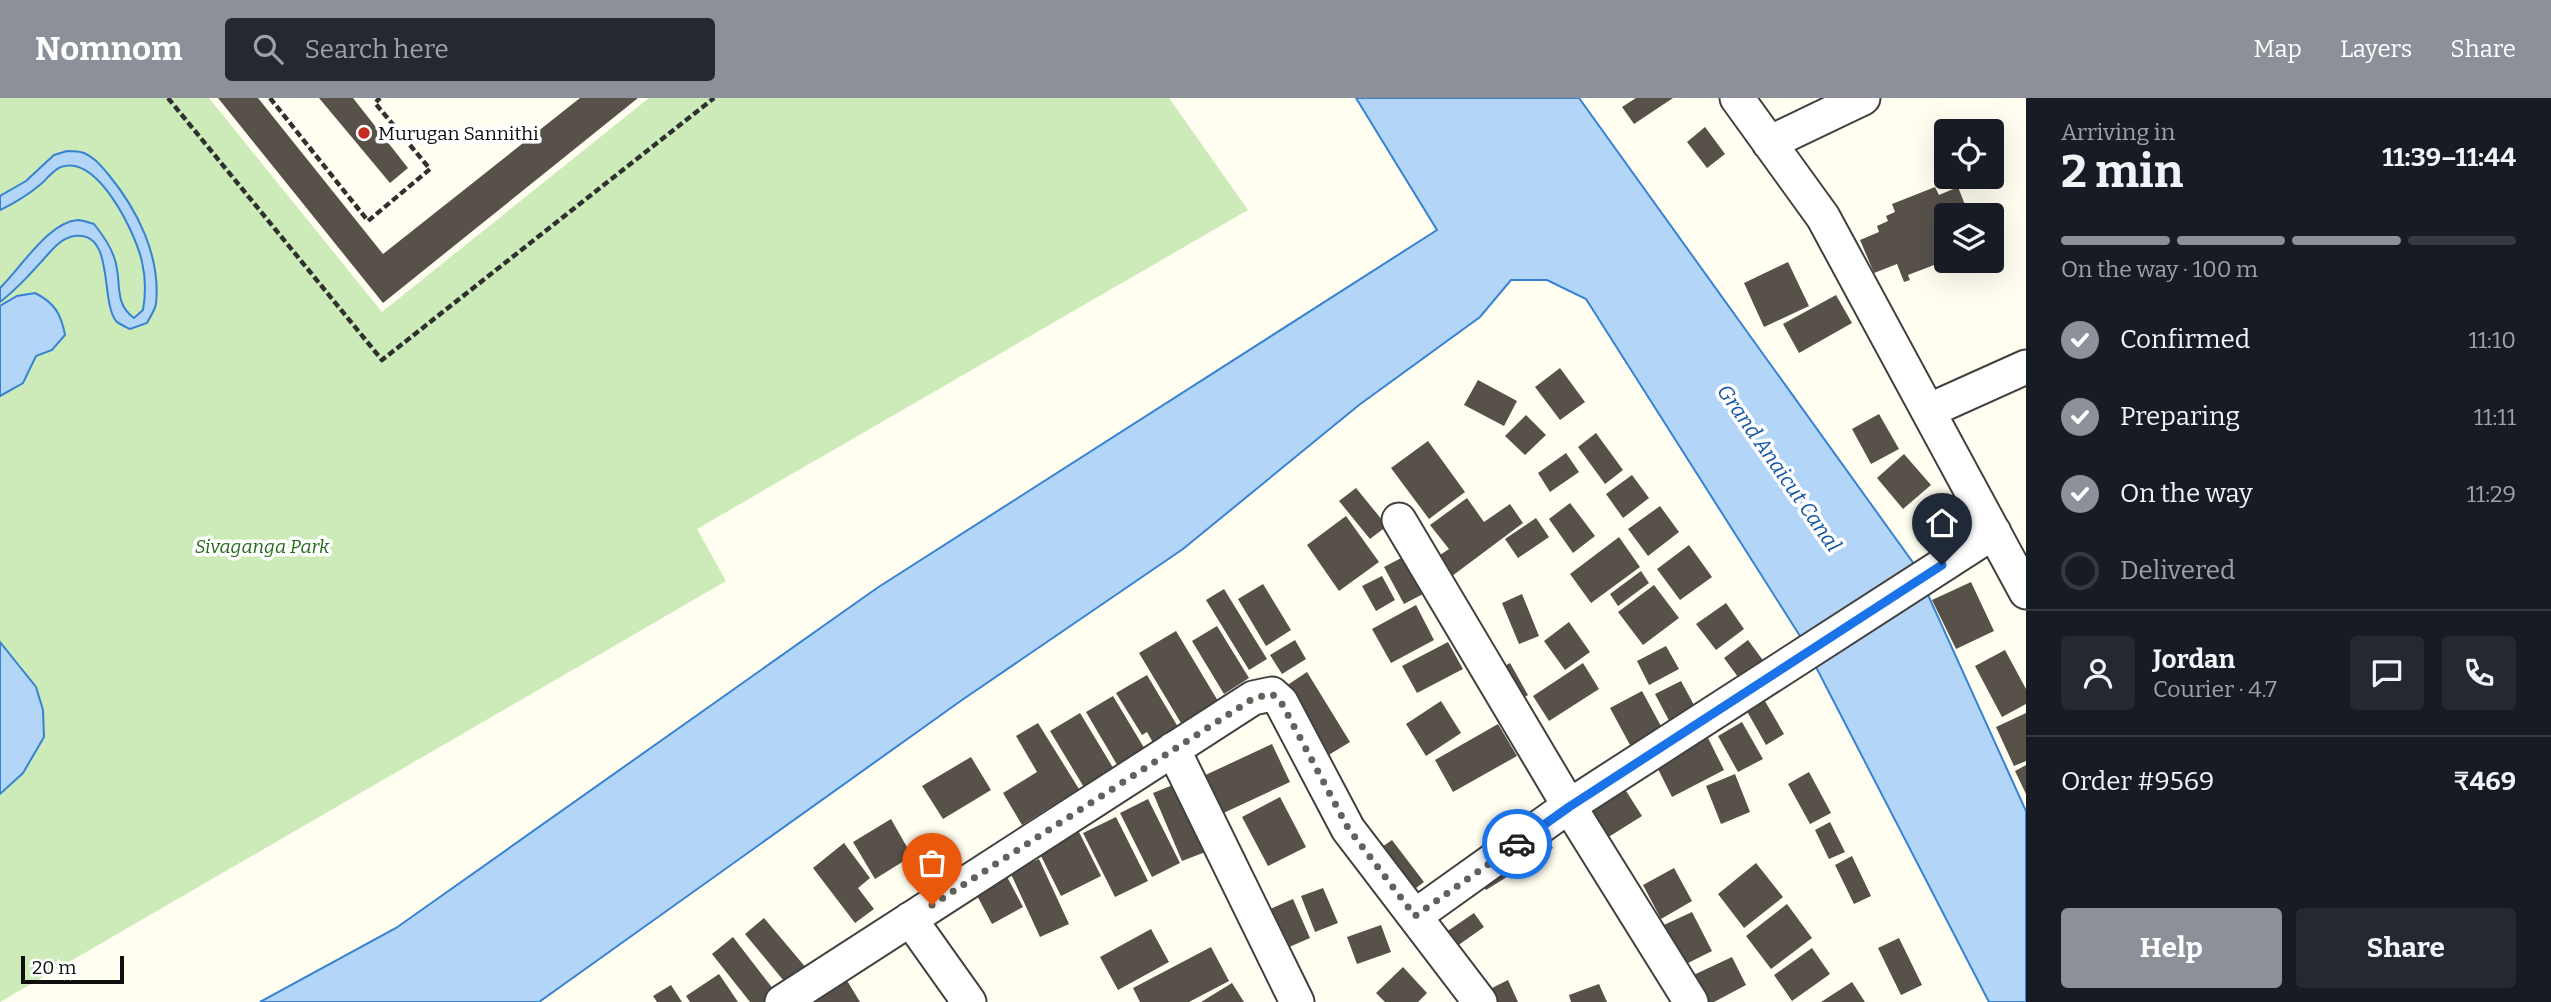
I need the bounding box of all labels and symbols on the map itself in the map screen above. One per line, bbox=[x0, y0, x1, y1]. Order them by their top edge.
place label: Murugan Sannithi bbox=[378, 122, 539, 145]
marker: Murugan Sannithi bbox=[356, 125, 372, 141]
water label: Grand Anaicut Canal bbox=[1711, 379, 1847, 557]
pin bbox=[1912, 493, 1972, 565]
park label: Sivaganga Park bbox=[195, 535, 330, 558]
courier bbox=[1482, 809, 1552, 879]
pin bbox=[902, 833, 962, 905]
scale bar bbox=[21, 953, 124, 985]

